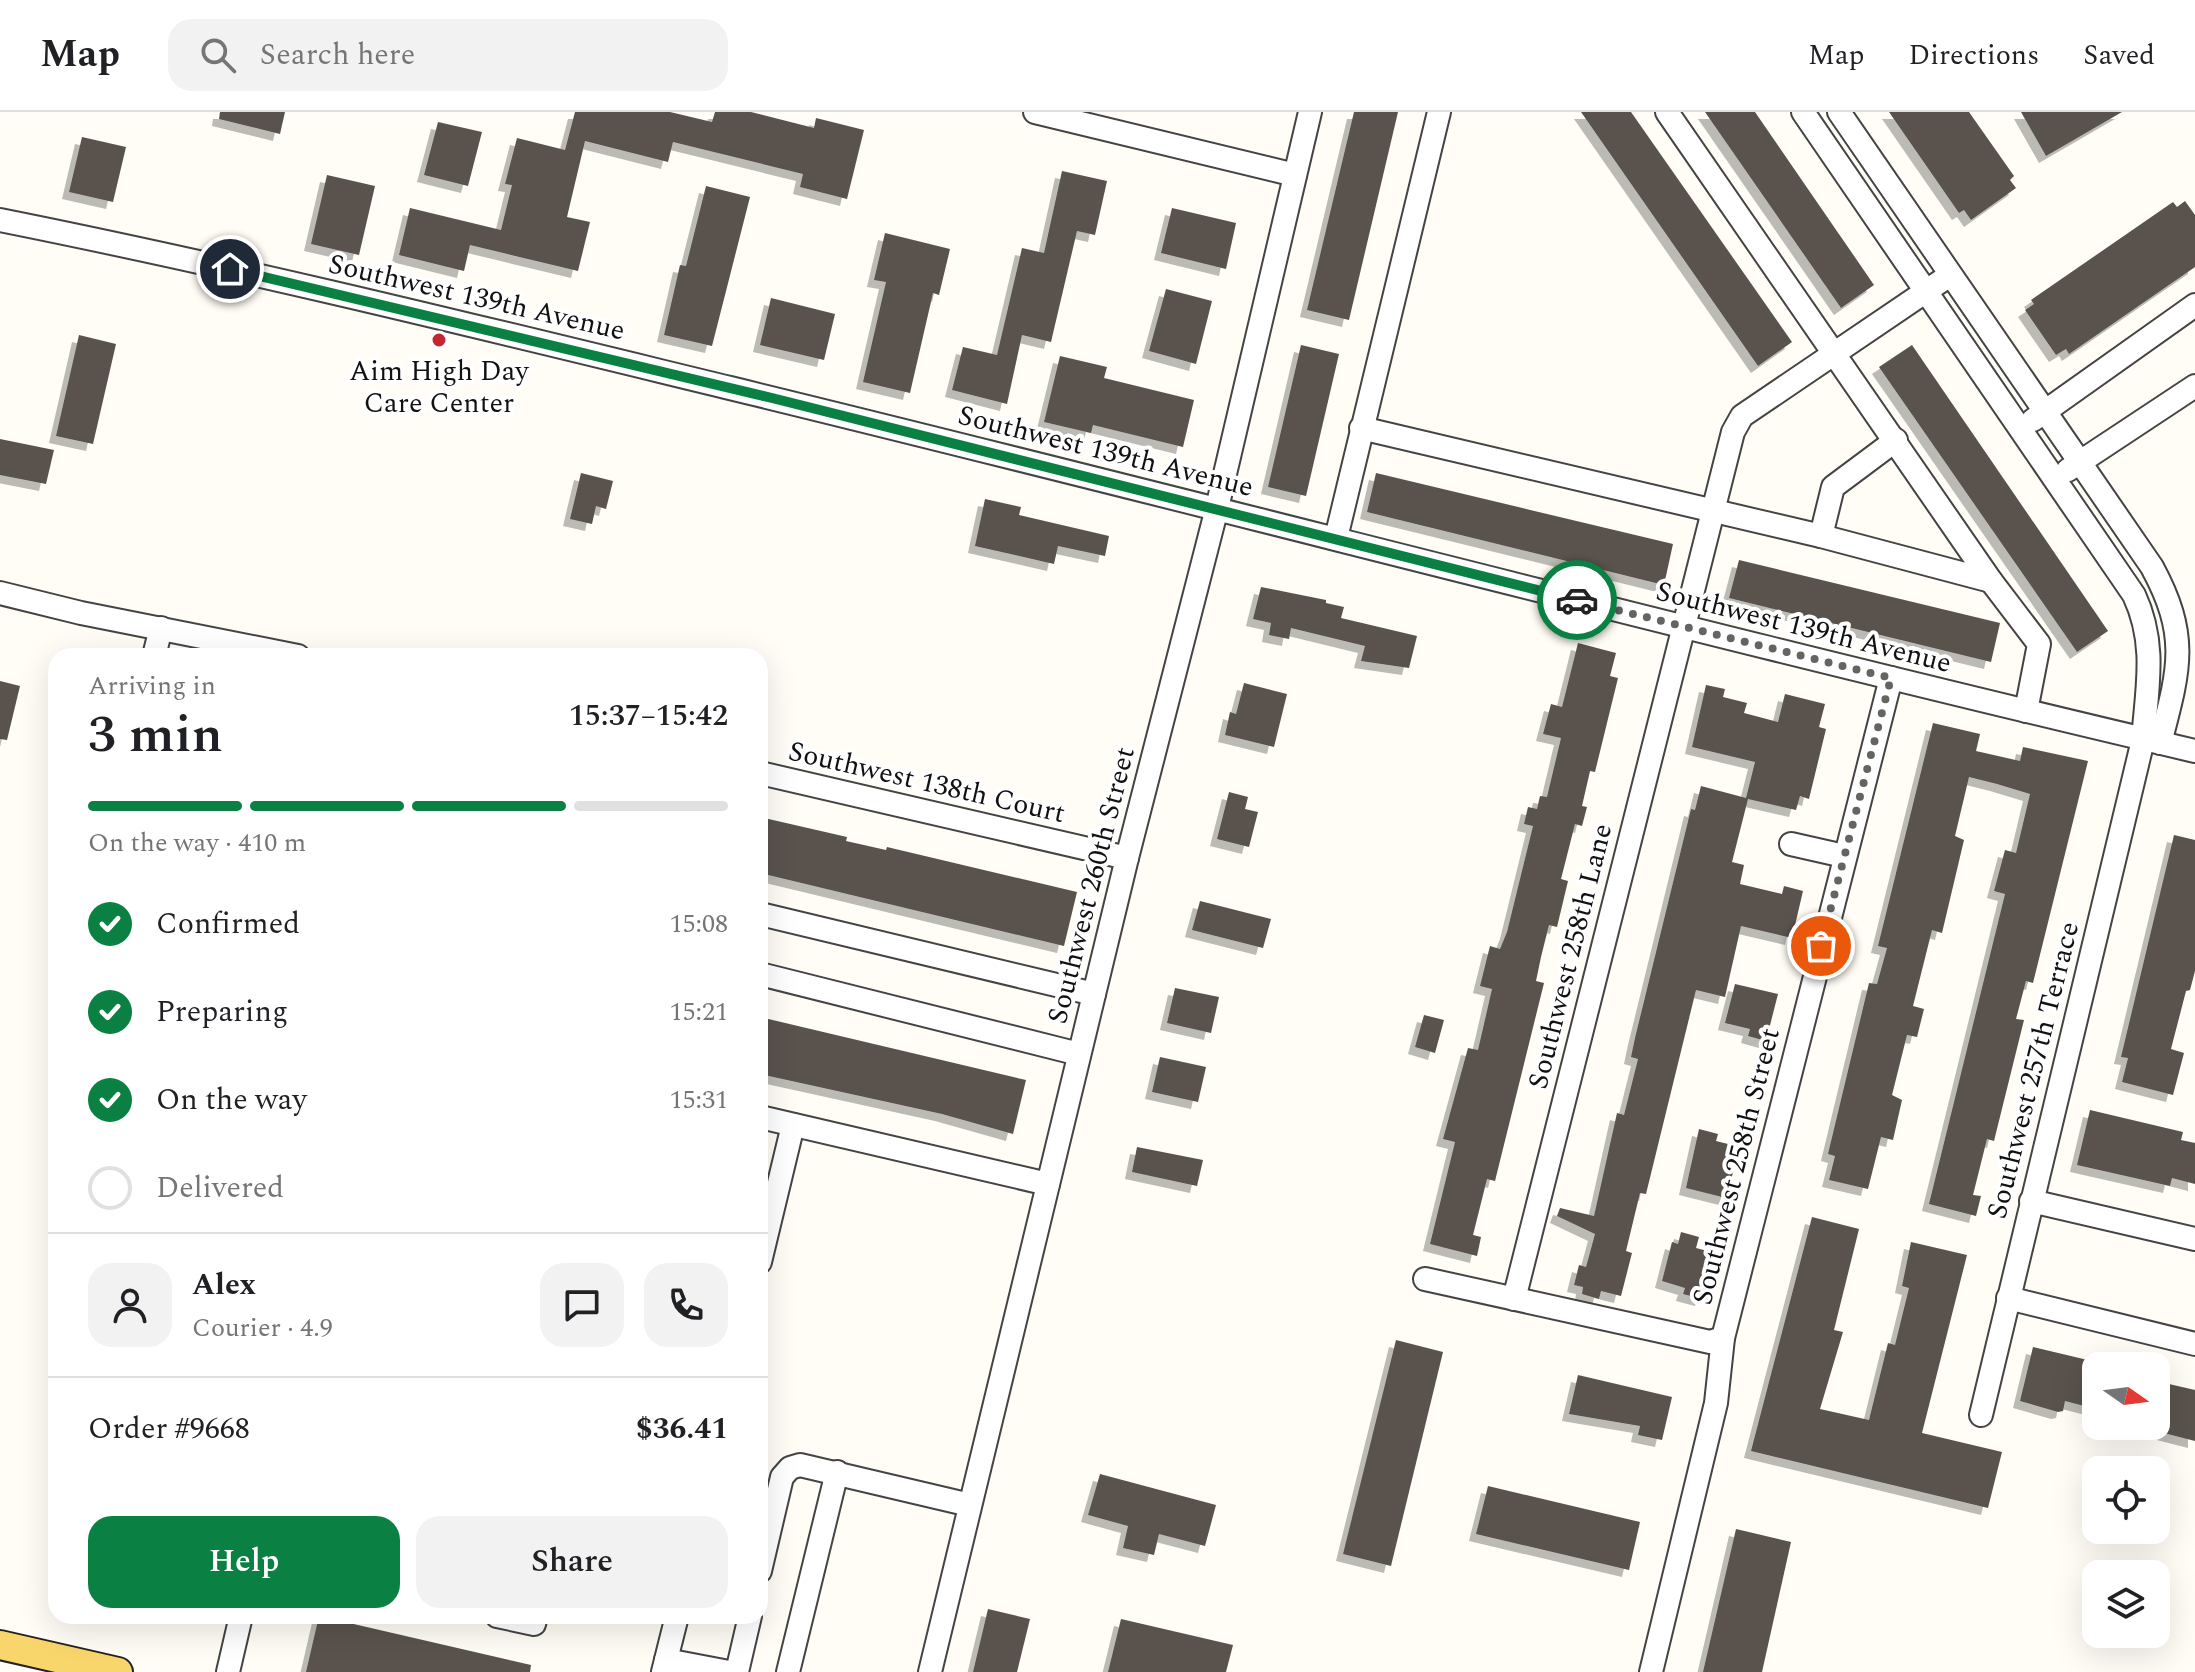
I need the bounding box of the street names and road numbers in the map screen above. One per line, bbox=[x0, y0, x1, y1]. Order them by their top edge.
street label: Southwest 139th Avenue bbox=[324, 242, 629, 353]
street label: Southwest 139th Avenue bbox=[953, 394, 1258, 509]
street label: Southwest 139th Avenue bbox=[1651, 570, 1956, 685]
street label: Southwest 138th Court bbox=[784, 730, 1069, 835]
street label: Southwest 260th Street bbox=[1036, 742, 1147, 1028]
street label: Southwest 258th Lane bbox=[1517, 819, 1624, 1094]
street label: Southwest 257th Terrace bbox=[1976, 917, 2091, 1224]
street label: Southwest 258th Street bbox=[1681, 1023, 1792, 1309]

